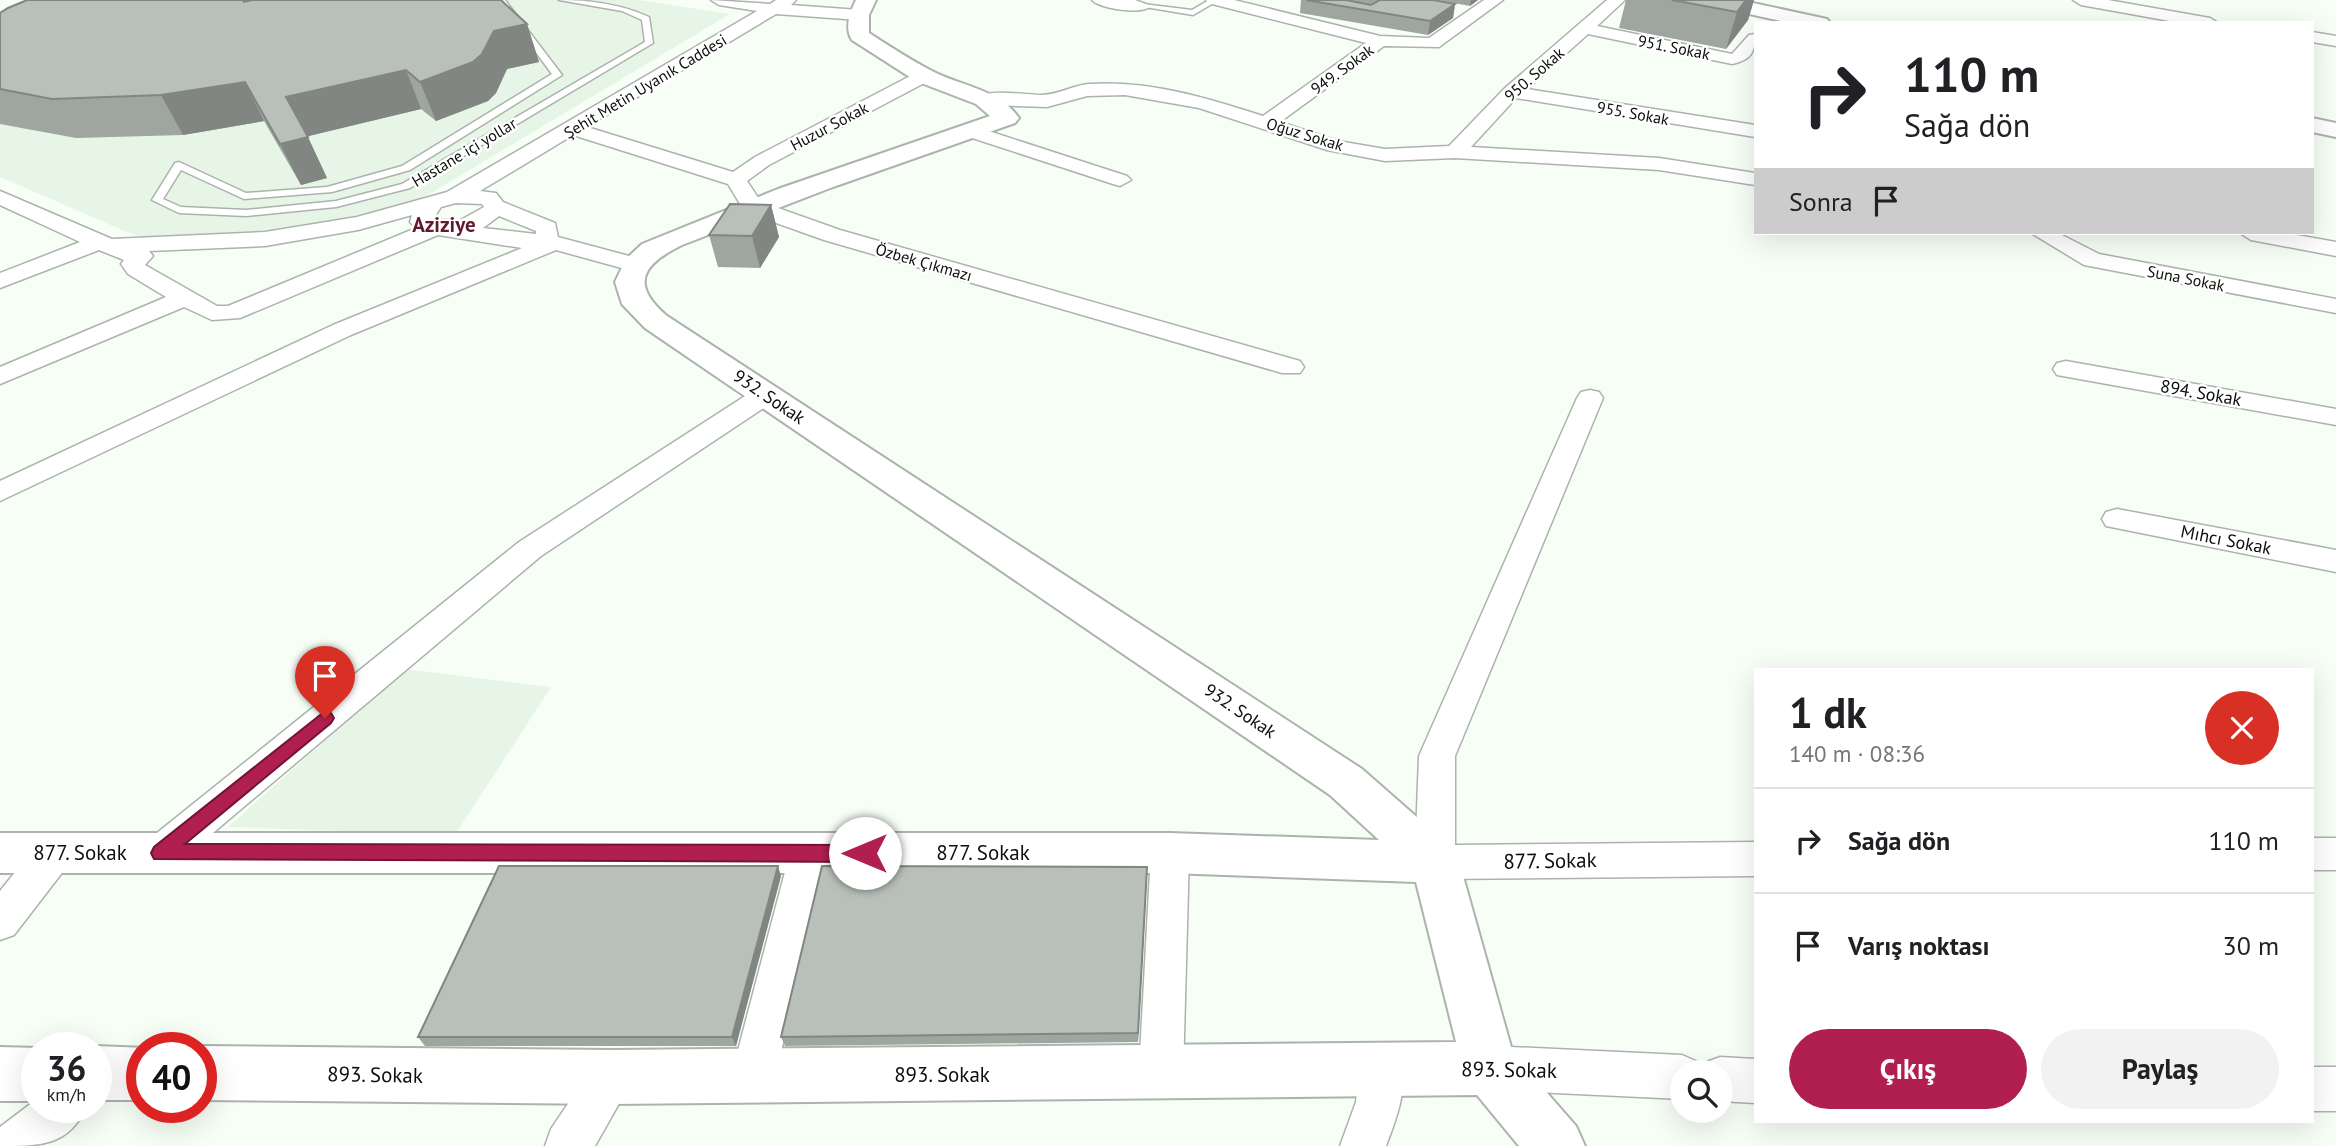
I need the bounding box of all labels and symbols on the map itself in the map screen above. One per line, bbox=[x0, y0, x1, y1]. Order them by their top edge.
street label: Şehit Metin Uyanık Caddesi bbox=[560, 29, 730, 143]
street label: 951. Sokak bbox=[1636, 30, 1712, 64]
street label: 949. Sokak bbox=[1307, 39, 1378, 99]
street label: 950. Sokak bbox=[1500, 42, 1568, 105]
street label: Huzur Sokak bbox=[787, 97, 872, 155]
street label: 955. Sokak bbox=[1595, 97, 1671, 129]
street label: Hastane içi yollar bbox=[408, 113, 520, 191]
street label: Oğuz Sokak bbox=[1264, 113, 1346, 155]
district label: Aziziye bbox=[412, 211, 476, 238]
street label: Özbek Çıkmazı bbox=[873, 239, 975, 285]
street label: Suna Sokak bbox=[2146, 261, 2227, 295]
street label: 932. Sokak bbox=[729, 364, 810, 429]
street label: 894. Sokak bbox=[2159, 374, 2244, 411]
street label: Mıhcı Sokak bbox=[2179, 519, 2274, 560]
pin bbox=[295, 646, 355, 718]
street label: 932. Sokak bbox=[1200, 678, 1281, 743]
position arrow bbox=[828, 816, 902, 890]
street label: 877. Sokak bbox=[33, 839, 127, 866]
street label: 877. Sokak bbox=[936, 839, 1030, 866]
street label: 877. Sokak bbox=[1503, 846, 1597, 875]
speed limit sign: 40 bbox=[126, 1032, 217, 1123]
street label: 893. Sokak bbox=[1461, 1055, 1557, 1084]
street label: 893. Sokak bbox=[327, 1060, 423, 1089]
street label: 893. Sokak bbox=[894, 1061, 990, 1088]

